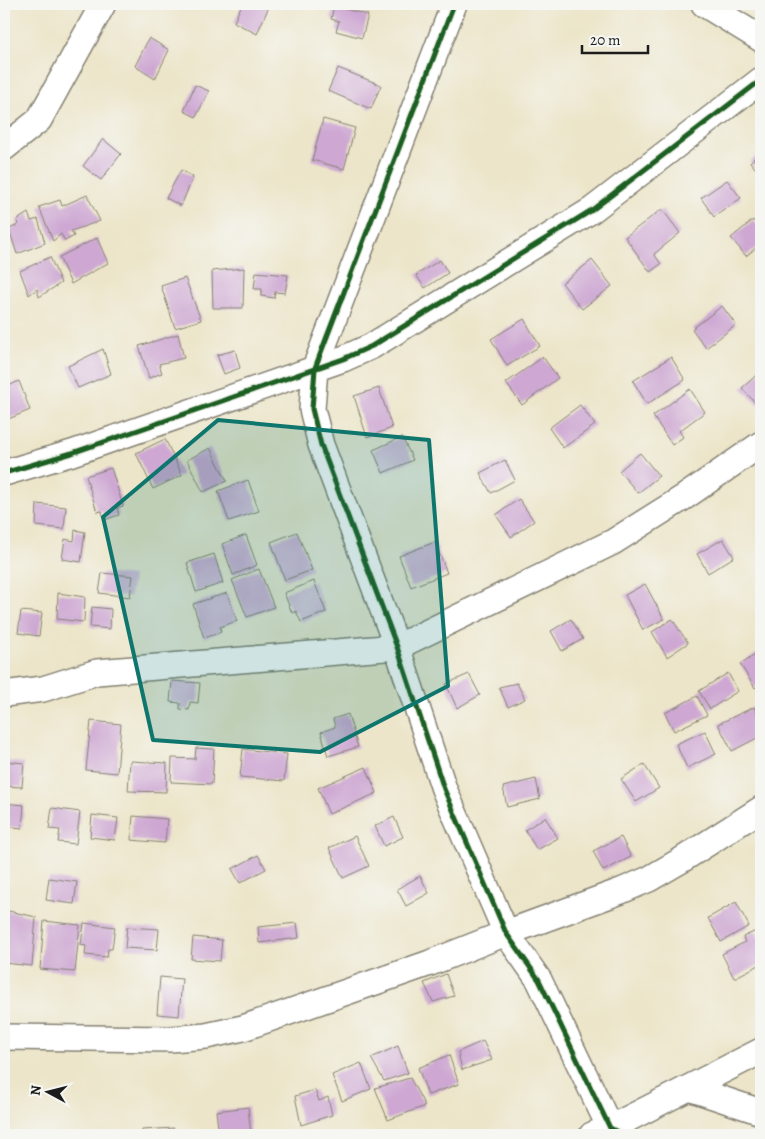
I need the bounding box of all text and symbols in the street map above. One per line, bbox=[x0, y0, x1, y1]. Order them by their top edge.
scale bar bbox=[582, 22, 649, 54]
text: 20 m bbox=[590, 30, 621, 50]
north arrow bbox=[22, 1066, 72, 1116]
text: N bbox=[26, 1084, 46, 1097]

